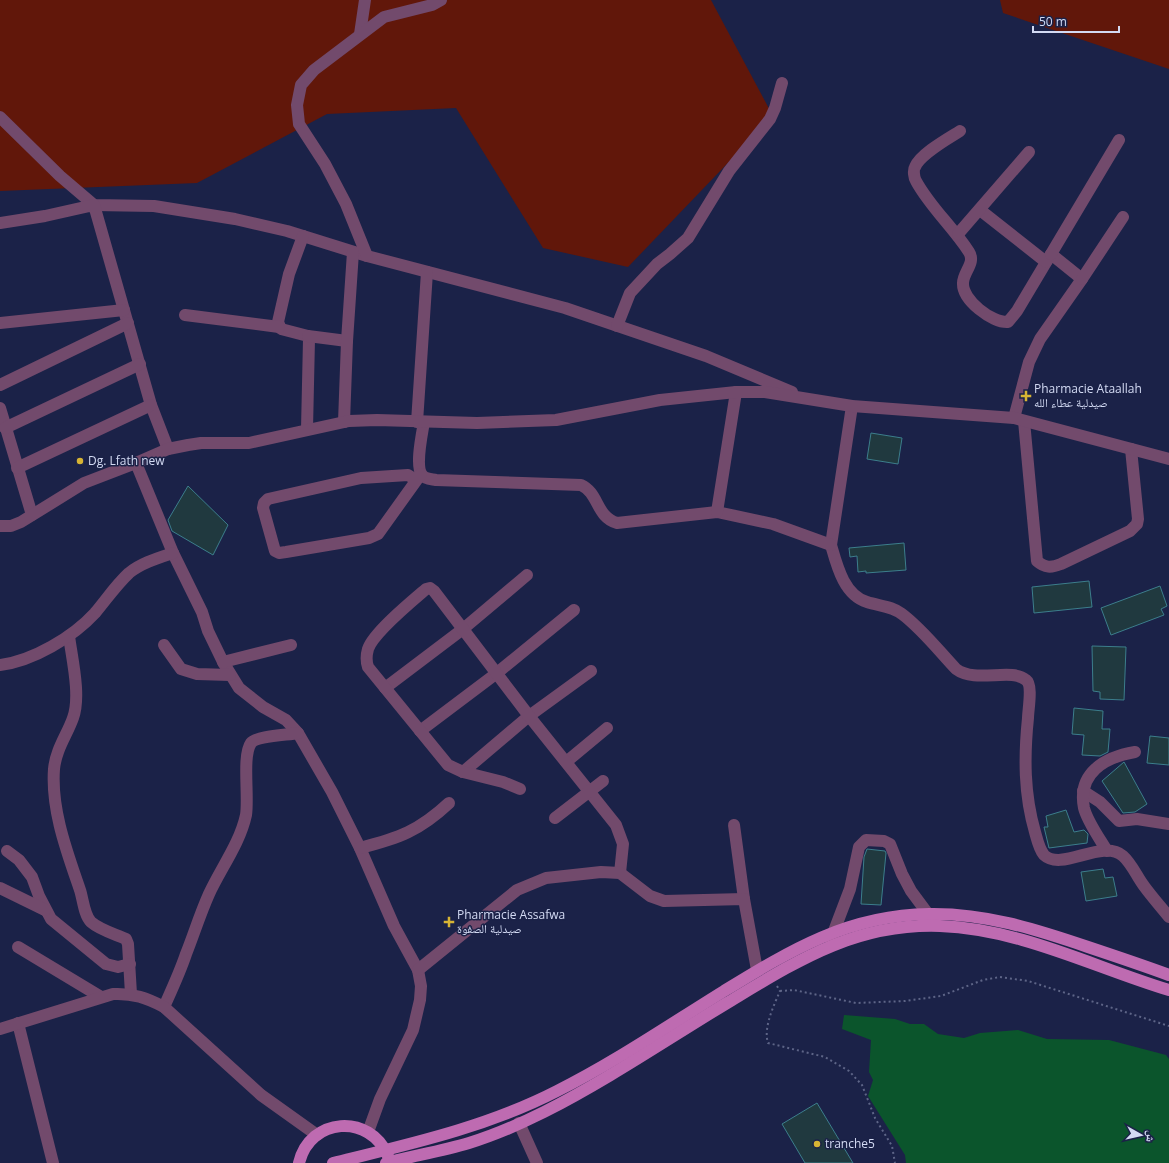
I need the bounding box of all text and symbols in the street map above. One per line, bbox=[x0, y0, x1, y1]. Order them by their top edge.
scale bar bbox=[1033, 8, 1119, 34]
text: 50 m bbox=[1039, 13, 1067, 30]
place label: Pharmacie Ataallah صيدلية عطاء الله bbox=[1034, 380, 1142, 411]
marker: Pharmacie Ataallah صيدلية عطاء الله bbox=[1021, 391, 1031, 401]
place label: Dg. Lfath new bbox=[88, 452, 165, 469]
marker: Dg. Lfath new bbox=[75, 456, 85, 466]
place label: Pharmacie Assafwa صيدلية الصفوة bbox=[457, 906, 565, 937]
marker: Pharmacie Assafwa صيدلية الصفوة bbox=[444, 917, 454, 927]
north arrow bbox=[1121, 1115, 1161, 1155]
text: ش bbox=[1142, 1129, 1160, 1144]
place label: tranche5 bbox=[825, 1135, 875, 1152]
marker: tranche5 bbox=[812, 1139, 822, 1149]

